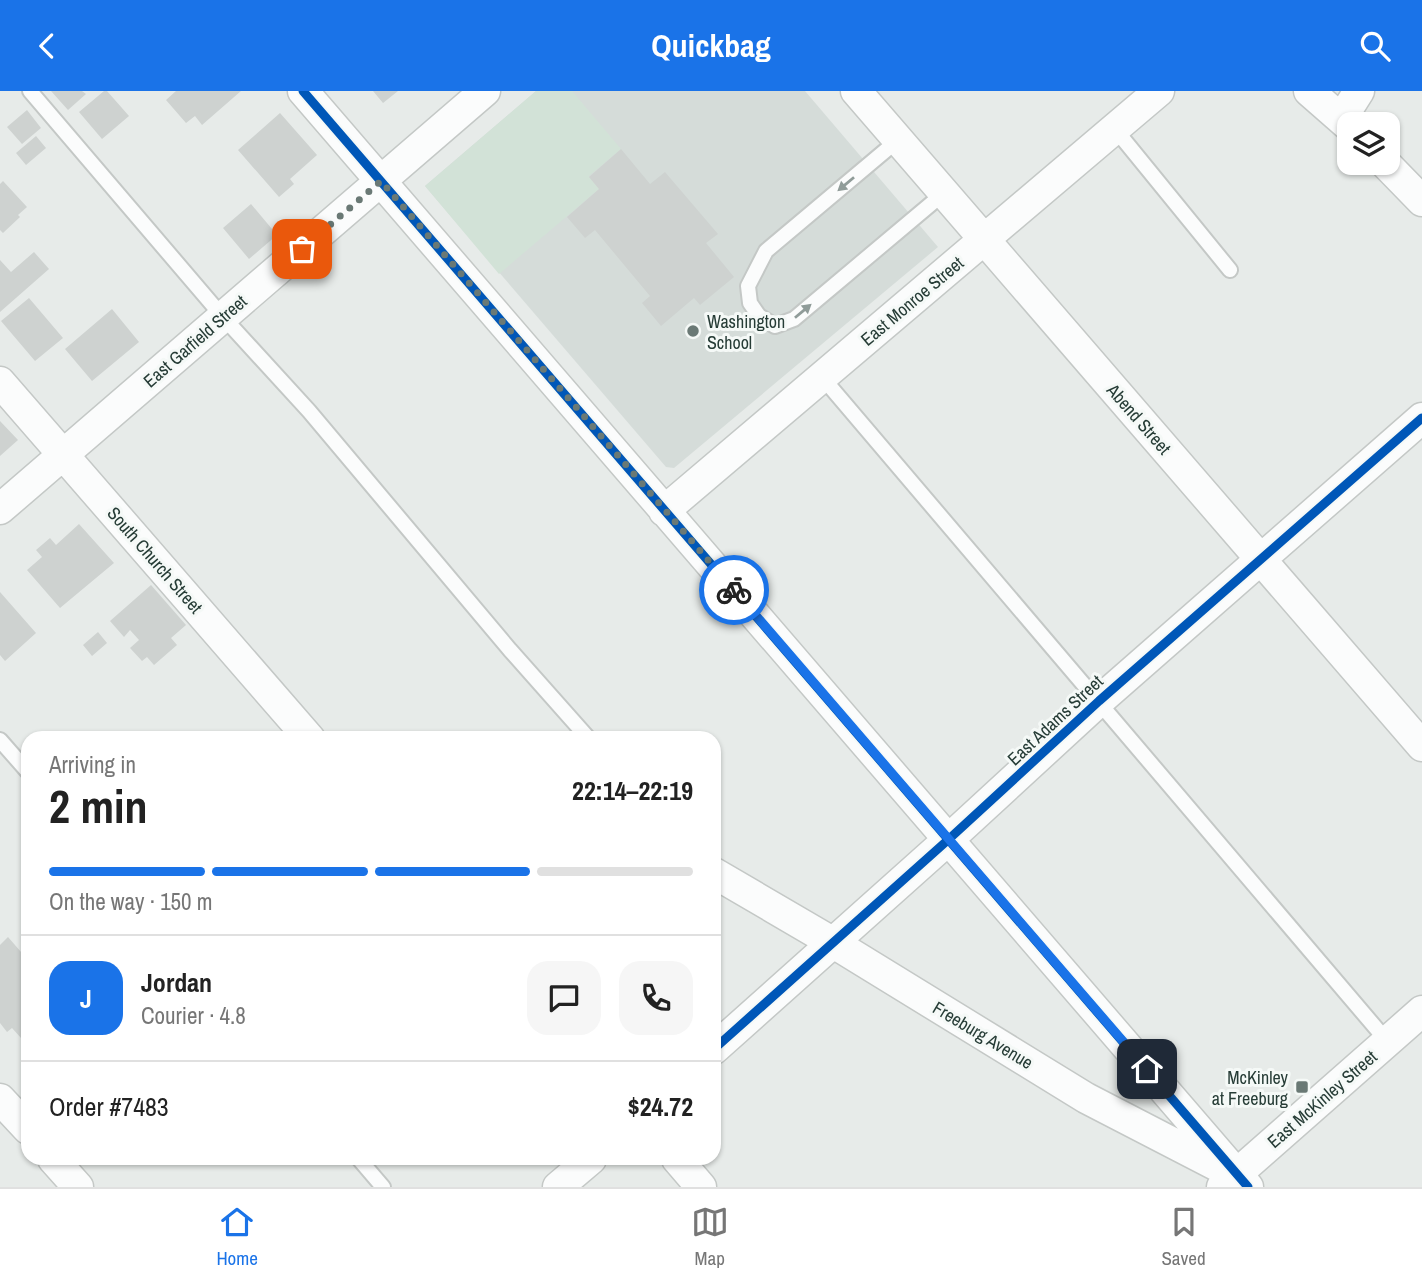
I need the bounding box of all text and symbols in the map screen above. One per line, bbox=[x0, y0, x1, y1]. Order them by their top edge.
text: Quickbag bbox=[651, 24, 771, 67]
icon: back bbox=[28, 27, 66, 65]
icon: search bbox=[1356, 27, 1394, 65]
map controls bbox=[1337, 112, 1400, 175]
button: layers bbox=[1337, 112, 1400, 175]
one-way arrow bbox=[837, 176, 855, 192]
pin bbox=[272, 219, 332, 279]
icon: bag bbox=[283, 230, 321, 268]
street label: East Monroe Street bbox=[855, 251, 969, 351]
street label: East Garfield Street bbox=[138, 289, 252, 393]
one-way arrow bbox=[794, 304, 812, 319]
place label: Washington School bbox=[707, 309, 785, 355]
marker: Washington School bbox=[685, 323, 701, 339]
street label: Abend Street bbox=[1101, 378, 1177, 460]
street label: South Church Street bbox=[102, 501, 208, 619]
courier bbox=[699, 555, 769, 625]
icon: bike bbox=[715, 571, 753, 609]
street label: East Adams Street bbox=[1002, 669, 1108, 771]
text: Arriving in bbox=[49, 749, 136, 780]
text: 22:14–22:19 bbox=[572, 773, 693, 808]
text: 2 min bbox=[49, 775, 148, 837]
text: On the way · 150 m bbox=[49, 886, 213, 917]
button: chat bbox=[527, 961, 601, 1035]
button: phone bbox=[619, 961, 693, 1035]
text: Jordan bbox=[141, 965, 212, 1000]
text: J bbox=[80, 981, 92, 1016]
street label: Freeburg Avenue bbox=[928, 995, 1038, 1075]
text: Courier · 4.8 bbox=[141, 1000, 246, 1031]
pin bbox=[1117, 1039, 1177, 1099]
street label: East McKinley Street bbox=[1262, 1044, 1382, 1154]
icon: home bbox=[1128, 1050, 1166, 1088]
place label: McKinley at Freeburg bbox=[1212, 1065, 1289, 1111]
marker: McKinley at Freeburg bbox=[1294, 1079, 1310, 1095]
text: Order #7483 bbox=[49, 1089, 169, 1124]
text: $24.72 bbox=[628, 1089, 693, 1124]
tab: Home bbox=[216, 1203, 258, 1271]
tab: Map bbox=[691, 1203, 729, 1271]
tab: Saved bbox=[1161, 1203, 1206, 1271]

